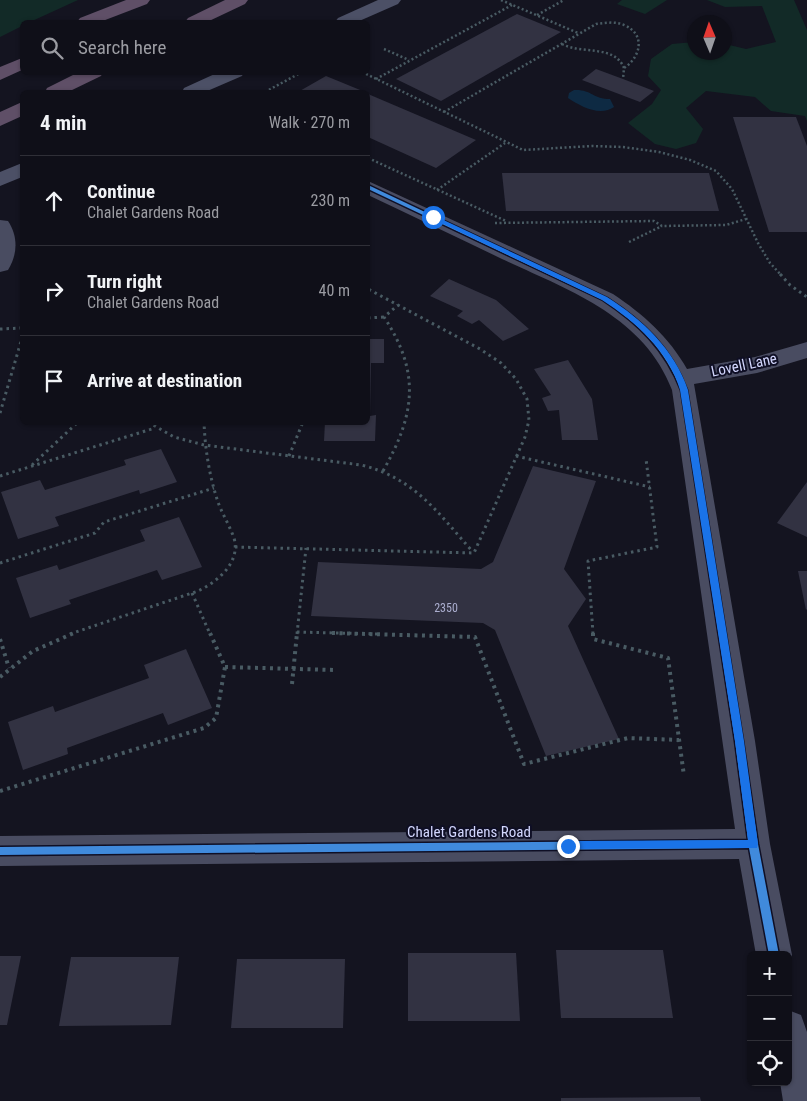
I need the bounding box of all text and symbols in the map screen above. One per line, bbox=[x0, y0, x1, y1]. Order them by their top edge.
north arrow bbox=[687, 15, 732, 60]
search box bbox=[20, 20, 370, 75]
icon: search bbox=[38, 34, 66, 62]
text: Search here bbox=[78, 36, 166, 59]
text: 4 min bbox=[40, 111, 87, 135]
text: Walk · 270 m bbox=[269, 113, 350, 132]
text: Continue bbox=[87, 180, 155, 203]
icon: ahead bbox=[40, 187, 68, 215]
text: 230 m bbox=[311, 191, 350, 210]
text: Chalet Gardens Road bbox=[87, 203, 219, 222]
route start bbox=[422, 206, 445, 229]
text: Turn right bbox=[87, 270, 162, 293]
icon: right bbox=[40, 277, 68, 305]
text: 40 m bbox=[318, 281, 350, 300]
text: Chalet Gardens Road bbox=[87, 293, 219, 312]
street label: Lovell Lane bbox=[709, 349, 779, 381]
icon: arrive bbox=[40, 367, 68, 395]
text: Arrive at destination bbox=[87, 369, 242, 392]
house number: 2350 bbox=[434, 601, 458, 615]
street label: Chalet Gardens Road bbox=[407, 823, 531, 841]
route end bbox=[557, 835, 580, 858]
map controls bbox=[747, 951, 792, 1086]
button: + bbox=[747, 951, 792, 996]
button: − bbox=[747, 996, 792, 1041]
button: locate bbox=[747, 1041, 792, 1086]

